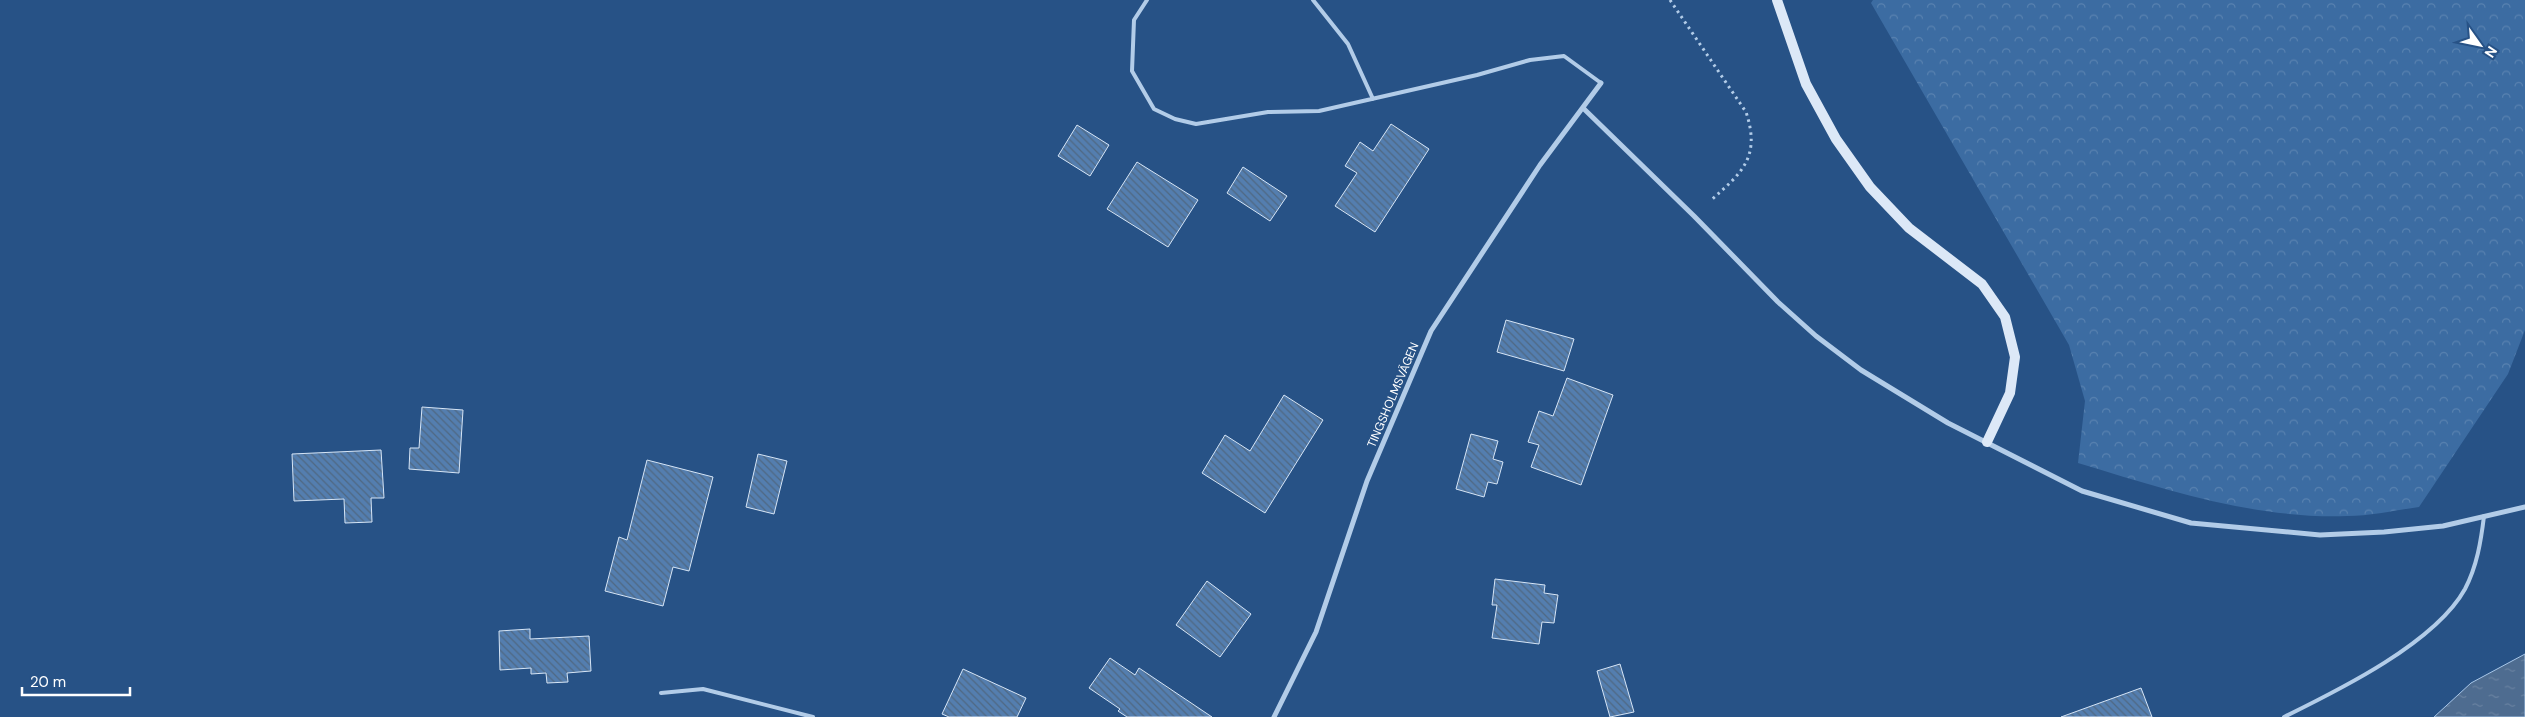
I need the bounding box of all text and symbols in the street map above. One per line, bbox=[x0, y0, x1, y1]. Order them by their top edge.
north arrow bbox=[2455, 20, 2505, 70]
text: N bbox=[2481, 43, 2501, 61]
street label: TINGSHOLMSVÄGEN bbox=[1364, 340, 1422, 450]
scale bar bbox=[22, 664, 130, 696]
text: 20 m bbox=[30, 672, 66, 692]

